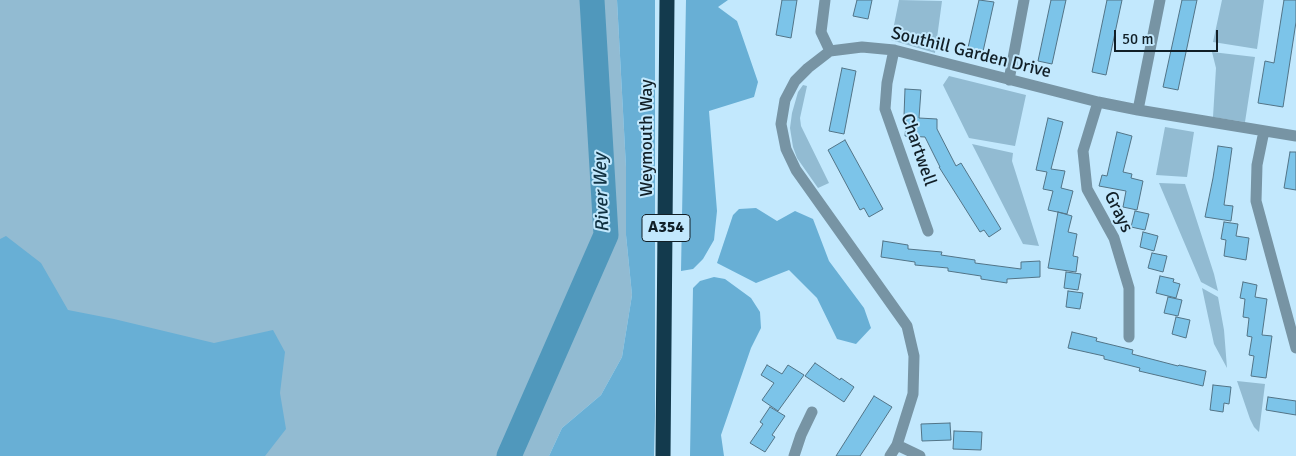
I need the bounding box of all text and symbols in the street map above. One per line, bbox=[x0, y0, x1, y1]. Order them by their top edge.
scale bar bbox=[1116, 20, 1220, 52]
street label: Southill Garden Drive bbox=[889, 23, 1053, 83]
text: 50 m bbox=[1122, 30, 1153, 48]
street label: Weymouth Way bbox=[636, 79, 658, 197]
street label: Chartwell bbox=[896, 111, 940, 189]
water label: River Wey bbox=[589, 153, 615, 233]
street label: Grays bbox=[1099, 188, 1137, 236]
road number: A354 bbox=[642, 214, 690, 242]

